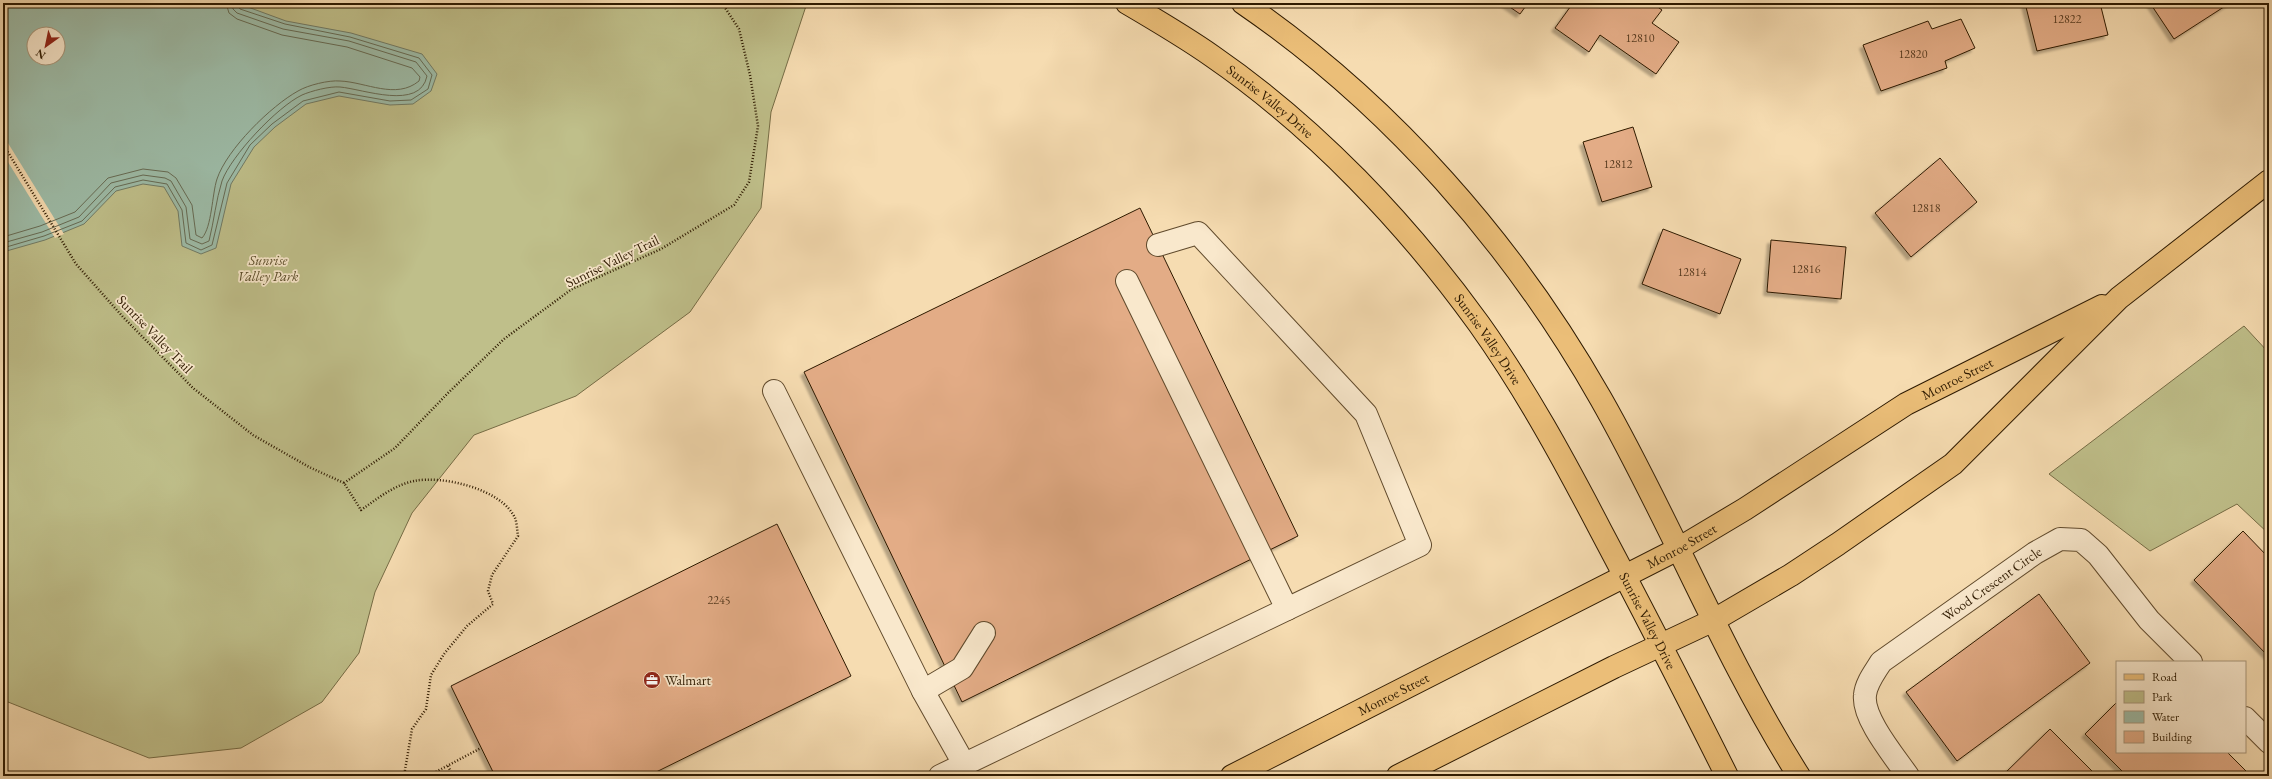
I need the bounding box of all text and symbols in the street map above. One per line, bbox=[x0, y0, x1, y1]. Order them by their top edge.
house number: 12822 bbox=[2053, 11, 2082, 27]
north arrow bbox=[26, 26, 66, 66]
house number: 12810 bbox=[1626, 30, 1655, 46]
text: N bbox=[33, 46, 48, 63]
house number: 12820 bbox=[1899, 46, 1928, 62]
street label: Sunrise Valley Drive bbox=[1223, 60, 1318, 142]
house number: 12812 bbox=[1604, 156, 1633, 172]
house number: 12818 bbox=[1912, 200, 1941, 216]
street label: Sunrise Valley Trail bbox=[562, 230, 662, 291]
park label: Sunrise Valley Park bbox=[238, 251, 299, 285]
house number: 12816 bbox=[1792, 261, 1821, 277]
house number: 12814 bbox=[1678, 264, 1707, 280]
street label: Sunrise Valley Drive bbox=[1451, 290, 1526, 389]
street label: Sunrise Valley Trail bbox=[113, 291, 197, 377]
street label: Monroe Street bbox=[1919, 353, 1996, 404]
street label: Monroe Street bbox=[1643, 519, 1720, 573]
street label: Wood Crescent Circle bbox=[1938, 542, 2045, 625]
street label: Sunrise Valley Drive bbox=[1615, 569, 1681, 673]
house number: 2245 bbox=[707, 592, 731, 608]
legend bbox=[2116, 661, 2246, 753]
street label: Monroe Street bbox=[1355, 668, 1432, 719]
text: Road bbox=[2152, 669, 2178, 685]
office icon: Walmart bbox=[642, 670, 662, 690]
place label: Walmart bbox=[665, 671, 712, 689]
text: Park bbox=[2152, 689, 2173, 705]
text: Water bbox=[2152, 709, 2179, 725]
text: Building bbox=[2152, 729, 2193, 745]

